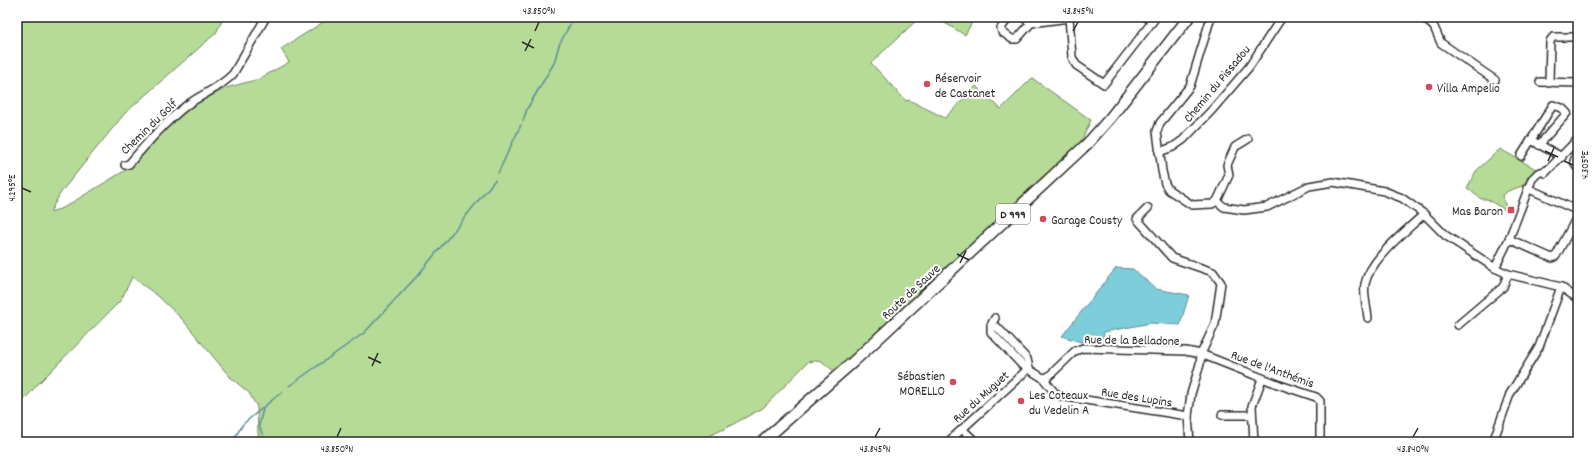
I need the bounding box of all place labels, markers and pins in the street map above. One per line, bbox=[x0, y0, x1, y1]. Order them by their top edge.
place label: Réservoir de Castanet bbox=[935, 70, 995, 104]
marker: Réservoir de Castanet bbox=[922, 79, 932, 89]
place label: Villa Ampelio bbox=[1437, 80, 1500, 99]
marker: Villa Ampelio bbox=[1424, 82, 1434, 92]
place label: Mas Baron bbox=[1452, 203, 1503, 222]
marker: Mas Baron bbox=[1506, 205, 1516, 215]
place label: Garage Cousty bbox=[1051, 212, 1123, 231]
marker: Garage Cousty bbox=[1038, 214, 1048, 224]
place label: Sébastien MORELLO bbox=[898, 368, 945, 402]
marker: Sébastien MORELLO bbox=[948, 377, 958, 387]
place label: Les Coteaux du Vedelin A bbox=[1029, 387, 1089, 421]
marker: Les Coteaux du Vedelin A bbox=[1016, 396, 1026, 406]

